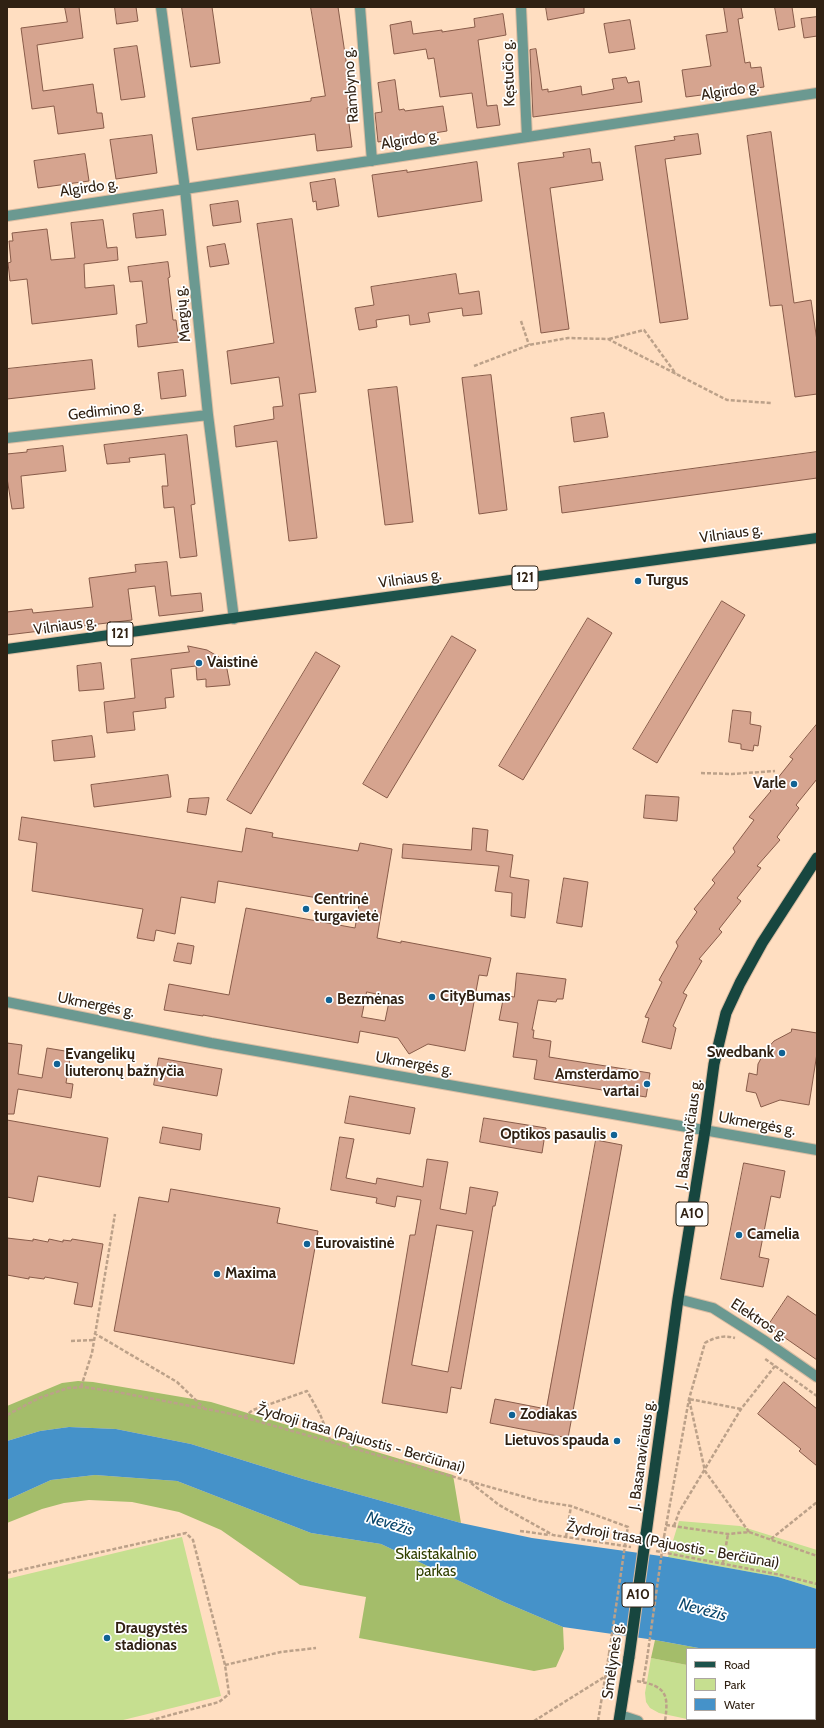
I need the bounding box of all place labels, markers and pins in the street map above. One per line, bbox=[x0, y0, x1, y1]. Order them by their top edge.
place label: Turgus bbox=[646, 572, 688, 590]
marker: Turgus bbox=[633, 576, 643, 586]
place label: Vaistinė bbox=[207, 654, 258, 672]
marker: Vaistinė bbox=[194, 658, 204, 668]
place label: Varle bbox=[753, 775, 786, 793]
marker: Varle bbox=[789, 779, 799, 789]
place label: Centrinė turgavietė bbox=[314, 891, 379, 926]
marker: Centrinė turgavietė bbox=[301, 904, 311, 914]
place label: CityBumas bbox=[440, 988, 511, 1006]
place label: Bezmėnas bbox=[337, 991, 404, 1009]
marker: CityBumas bbox=[427, 992, 437, 1002]
marker: Bezmėnas bbox=[324, 995, 334, 1005]
place label: Swedbank bbox=[707, 1044, 774, 1062]
place label: Evangelikų liuteronų bažnyčia bbox=[65, 1046, 184, 1081]
marker: Swedbank bbox=[777, 1048, 787, 1058]
marker: Evangelikų liuteronų bažnyčia bbox=[52, 1059, 62, 1069]
place label: Amsterdamo vartai bbox=[555, 1066, 639, 1101]
marker: Amsterdamo vartai bbox=[642, 1079, 652, 1089]
place label: Optikos pasaulis bbox=[500, 1126, 606, 1144]
marker: Optikos pasaulis bbox=[609, 1130, 619, 1140]
place label: Camelia bbox=[747, 1226, 799, 1244]
marker: Camelia bbox=[734, 1230, 744, 1240]
place label: Eurovaistinė bbox=[315, 1235, 394, 1253]
marker: Eurovaistinė bbox=[302, 1239, 312, 1249]
place label: Maxima bbox=[225, 1265, 276, 1283]
marker: Maxima bbox=[212, 1269, 222, 1279]
place label: Zodiakas bbox=[520, 1406, 577, 1424]
marker: Zodiakas bbox=[507, 1410, 517, 1420]
place label: Lietuvos spauda bbox=[505, 1432, 609, 1450]
marker: Lietuvos spauda bbox=[612, 1436, 622, 1446]
place label: Draugystės stadionas bbox=[115, 1620, 187, 1655]
marker: Draugystės stadionas bbox=[102, 1633, 112, 1643]

